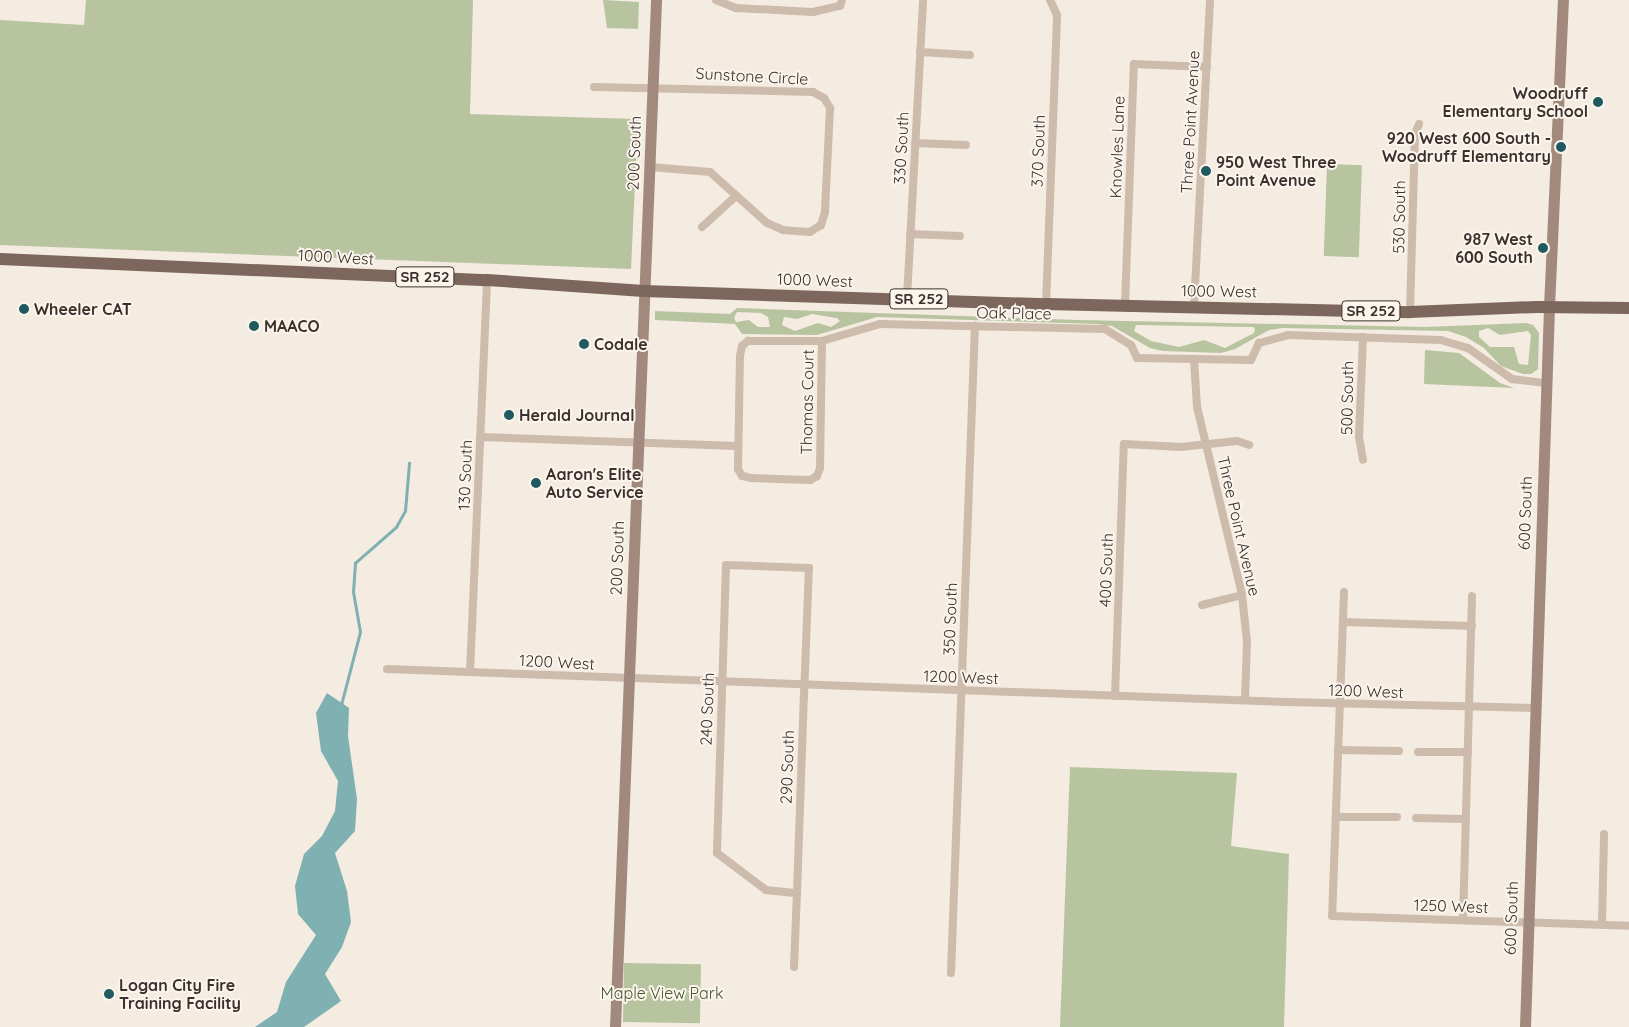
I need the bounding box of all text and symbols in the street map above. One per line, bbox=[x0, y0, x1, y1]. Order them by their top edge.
street label: Three Point Avenue bbox=[1177, 50, 1203, 194]
street label: Sunstone Circle bbox=[695, 63, 809, 89]
place label: Woodruff Elementary School bbox=[1443, 83, 1588, 121]
street label: Knowles Lane bbox=[1106, 95, 1128, 199]
marker: Woodruff Elementary School bbox=[1592, 96, 1604, 108]
street label: 330 South bbox=[890, 111, 912, 185]
street label: 370 South bbox=[1027, 114, 1049, 188]
street label: 200 South bbox=[623, 115, 645, 191]
place label: 920 West 600 South - Woodruff Elementary bbox=[1382, 128, 1551, 166]
marker: 920 West 600 South - Woodruff Elementary bbox=[1555, 141, 1567, 153]
place label: 950 West Three Point Avenue bbox=[1216, 152, 1336, 190]
marker: 950 West Three Point Avenue bbox=[1200, 165, 1212, 177]
street label: 530 South bbox=[1389, 180, 1409, 254]
place label: 987 West 600 South bbox=[1455, 229, 1533, 267]
marker: 987 West 600 South bbox=[1537, 242, 1549, 254]
street label: 1000 West bbox=[298, 245, 374, 269]
road number: SR 252 bbox=[395, 264, 455, 290]
street label: 1000 West bbox=[777, 269, 853, 291]
street label: 1000 West bbox=[1181, 281, 1257, 301]
road number: SR 252 bbox=[889, 286, 949, 312]
road number: SR 252 bbox=[1341, 298, 1401, 324]
place label: Wheeler CAT bbox=[34, 299, 132, 319]
marker: Wheeler CAT bbox=[18, 303, 30, 315]
street label: Oak Place bbox=[976, 303, 1052, 323]
place label: MAACO bbox=[264, 316, 320, 336]
marker: MAACO bbox=[248, 320, 260, 332]
place label: Codale bbox=[594, 334, 648, 354]
marker: Codale bbox=[578, 338, 590, 350]
street label: Thomas Court bbox=[796, 349, 818, 455]
street label: 500 South bbox=[1337, 361, 1357, 435]
place label: Herald Journal bbox=[519, 405, 634, 425]
marker: Herald Journal bbox=[503, 409, 515, 421]
street label: 130 South bbox=[454, 439, 476, 511]
street label: Three Point Avenue bbox=[1214, 454, 1264, 598]
place label: Aaron's Elite Auto Service bbox=[546, 464, 644, 502]
street label: 600 South bbox=[1514, 476, 1536, 550]
marker: Aaron's Elite Auto Service bbox=[530, 477, 542, 489]
street label: 200 South bbox=[606, 520, 628, 596]
street label: 400 South bbox=[1095, 533, 1117, 607]
street label: 350 South bbox=[939, 582, 961, 656]
street label: 1200 West bbox=[519, 650, 595, 674]
street label: 1200 West bbox=[923, 666, 999, 688]
street label: 240 South bbox=[696, 672, 718, 746]
street label: 1200 West bbox=[1328, 680, 1404, 702]
street label: 290 South bbox=[776, 730, 798, 804]
street label: 600 South bbox=[1500, 881, 1522, 955]
street label: 1250 West bbox=[1413, 895, 1489, 917]
place label: Logan City Fire Training Facility bbox=[119, 975, 241, 1013]
park label: Maple View Park bbox=[601, 983, 723, 1003]
marker: Logan City Fire Training Facility bbox=[103, 988, 115, 1000]

